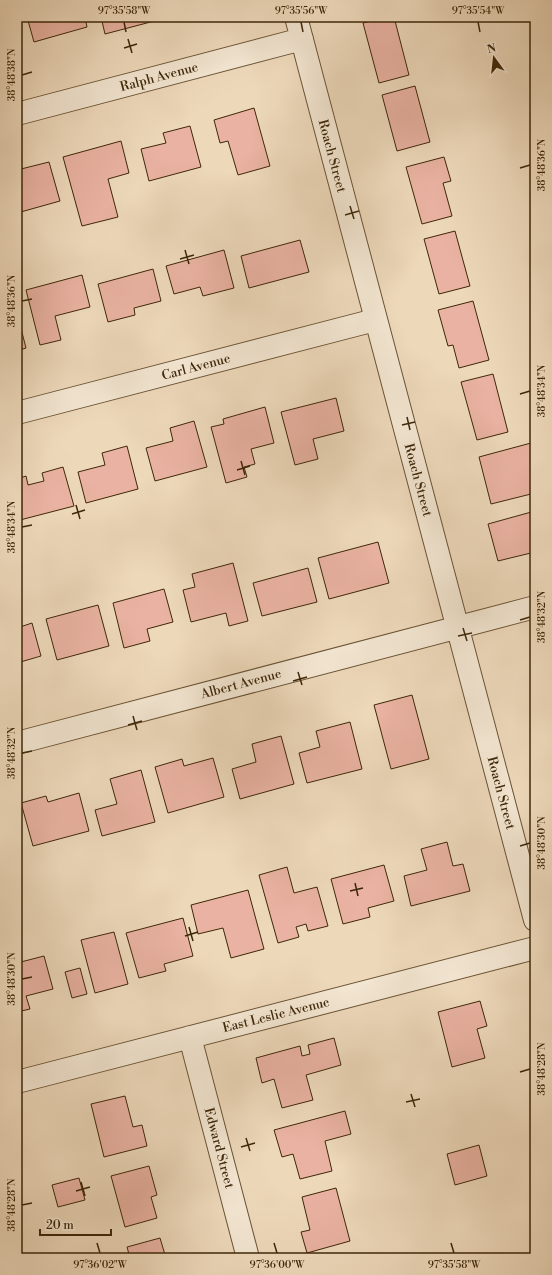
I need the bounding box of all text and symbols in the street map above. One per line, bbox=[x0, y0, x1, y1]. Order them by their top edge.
text: 97°35'58"W bbox=[98, 5, 151, 17]
text: 97°35'56"W bbox=[275, 5, 328, 17]
text: 97°35'54"W bbox=[452, 5, 505, 17]
north arrow bbox=[474, 38, 514, 78]
text: N bbox=[486, 41, 498, 57]
text: 38°48'38"N bbox=[6, 48, 18, 101]
street label: Ralph Avenue bbox=[118, 59, 200, 95]
street label: Roach Street bbox=[315, 118, 350, 195]
text: 38°48'36"N bbox=[536, 138, 548, 191]
text: 38°48'36"N bbox=[6, 274, 18, 327]
street label: Carl Avenue bbox=[160, 350, 232, 384]
text: 38°48'34"N bbox=[536, 364, 548, 417]
street label: Roach Street bbox=[401, 442, 436, 519]
text: 38°48'34"N bbox=[6, 500, 18, 553]
text: 38°48'32"N bbox=[536, 590, 548, 643]
street label: Albert Avenue bbox=[198, 665, 283, 703]
text: 38°48'32"N bbox=[6, 726, 18, 779]
street label: Roach Street bbox=[484, 755, 519, 832]
text: 38°48'30"N bbox=[536, 816, 548, 870]
text: 38°48'30"N bbox=[6, 952, 18, 1006]
street label: East Leslie Avenue bbox=[221, 994, 332, 1036]
text: 38°48'28"N bbox=[536, 1042, 548, 1095]
street label: Edward Street bbox=[201, 1106, 238, 1191]
text: 38°48'28"N bbox=[6, 1178, 18, 1231]
scale bar bbox=[40, 1211, 111, 1237]
text: 20 m bbox=[46, 1218, 74, 1233]
text: 97°36'02"W bbox=[73, 1259, 128, 1271]
text: 97°36'00"W bbox=[250, 1259, 305, 1271]
text: 97°35'58"W bbox=[428, 1259, 481, 1271]

